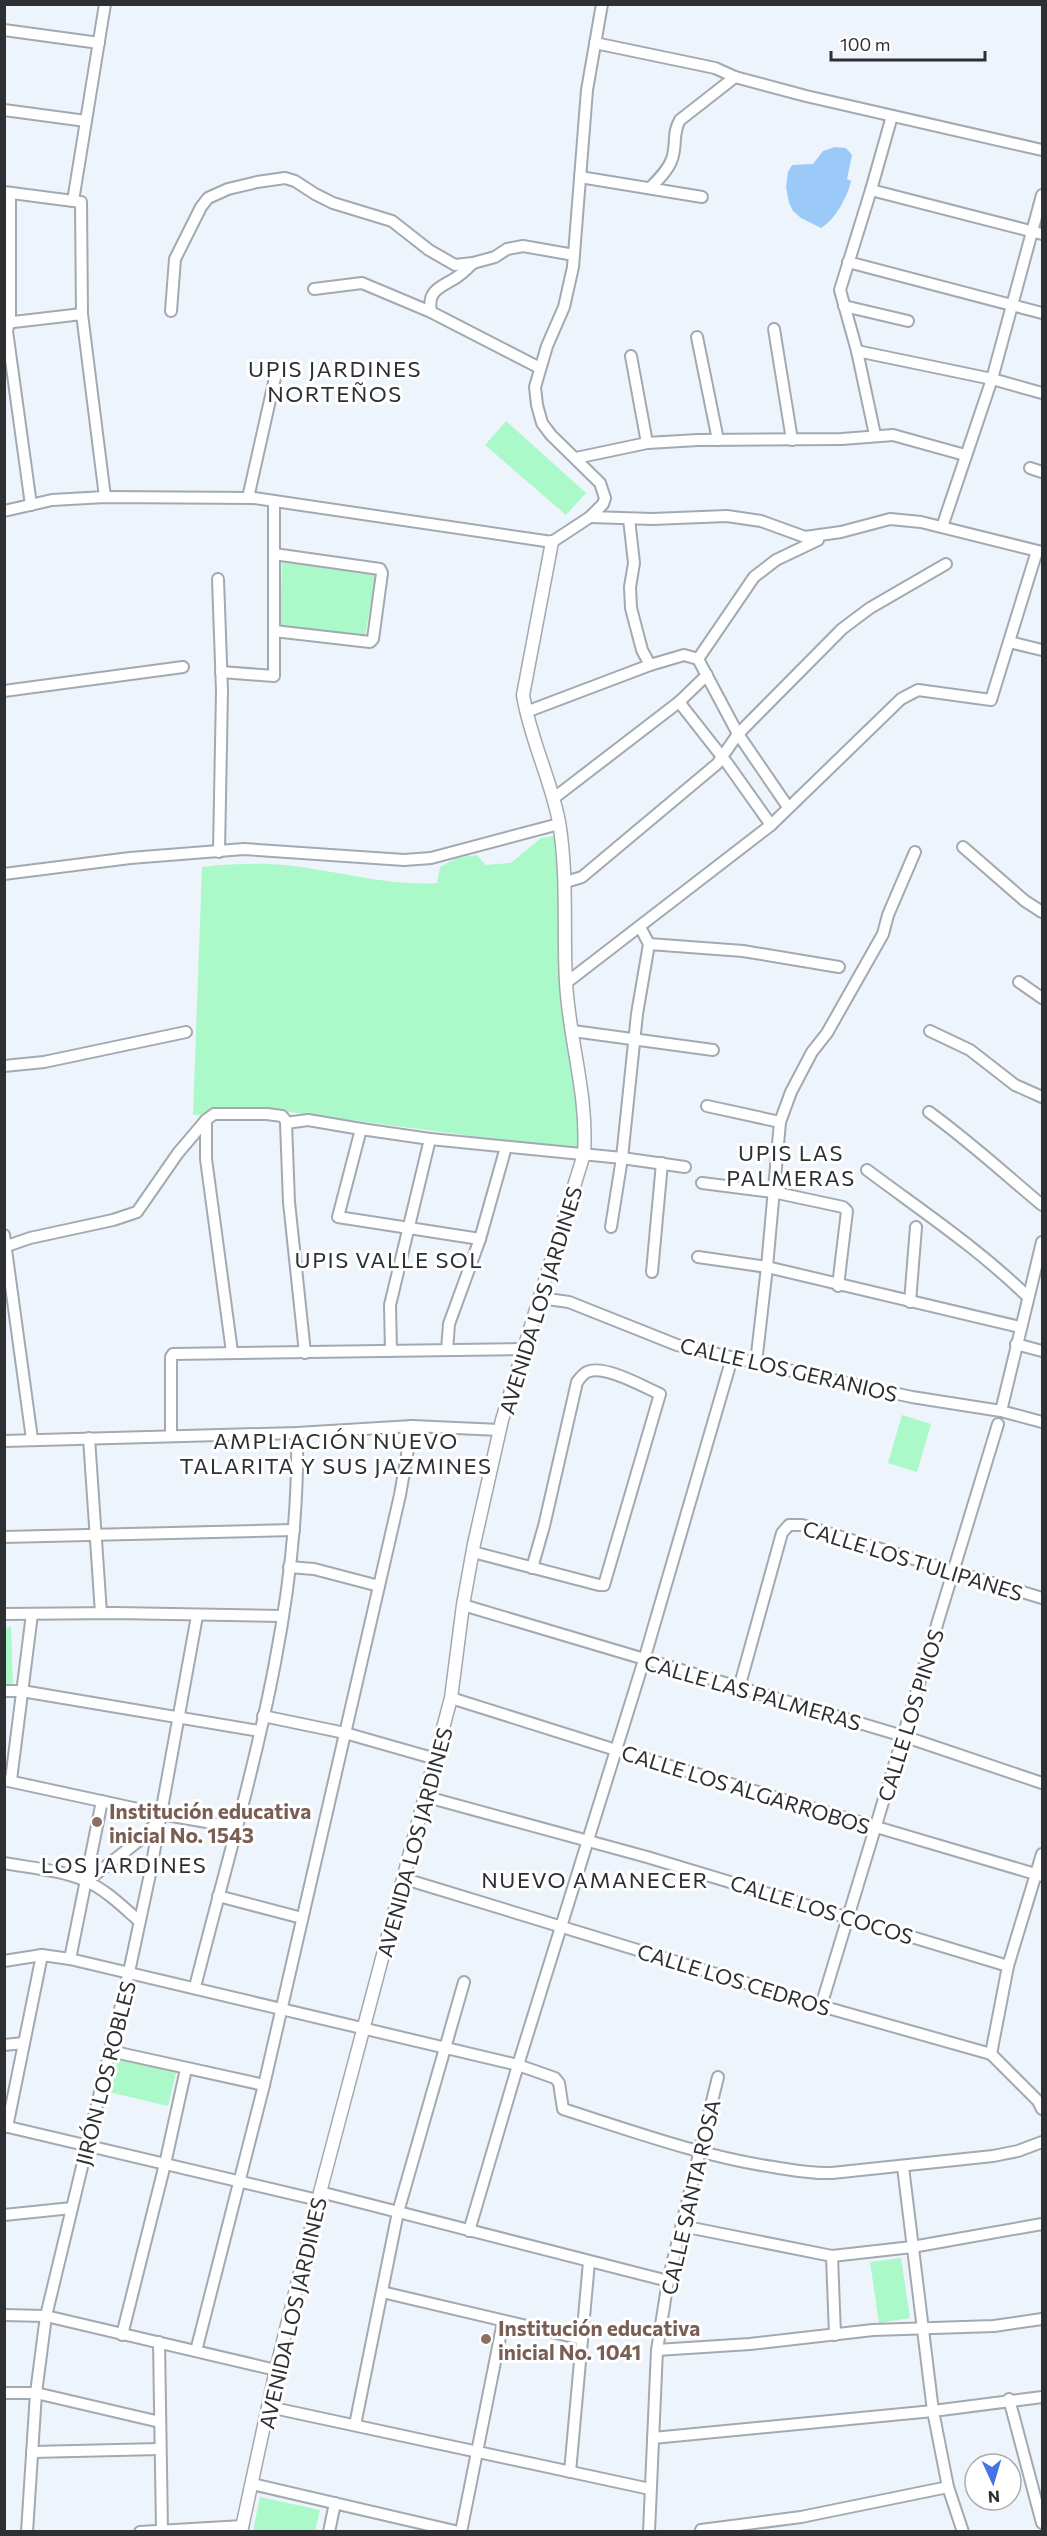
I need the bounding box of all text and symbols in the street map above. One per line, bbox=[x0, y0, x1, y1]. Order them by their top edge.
scale bar bbox=[831, 24, 986, 62]
text: 100 m bbox=[840, 33, 890, 55]
district label: UPIS JARDINES NORTEÑOS bbox=[248, 355, 422, 407]
district label: UPIS LAS PALMERAS bbox=[726, 1139, 856, 1191]
street label: AVENIDA LOS JARDINES bbox=[493, 1183, 587, 1417]
district label: UPIS VALLE SOL bbox=[295, 1246, 483, 1273]
street label: CALLE LOS GERANIOS bbox=[678, 1332, 900, 1406]
district label: AMPLIACIÓN NUEVO TALARITA Y SUS JAZMINES bbox=[180, 1427, 492, 1479]
street label: CALLE LOS TULIPANES bbox=[800, 1515, 1026, 1605]
street label: CALLE LOS PINOS bbox=[872, 1626, 948, 1804]
street label: CALLE LAS PALMERAS bbox=[642, 1649, 864, 1735]
street label: AVENIDA LOS JARDINES bbox=[371, 1724, 457, 1960]
street label: CALLE LOS ALGARROBOS bbox=[619, 1739, 873, 1839]
place label: Institución educativa inicial No. 1543 bbox=[109, 1798, 311, 1847]
marker: Institución educativa inicial No. 1543 bbox=[90, 1815, 104, 1829]
district label: LOS JARDINES bbox=[41, 1851, 207, 1878]
district label: NUEVO AMANECER bbox=[481, 1866, 709, 1893]
street label: CALLE LOS COCOS bbox=[728, 1869, 916, 1949]
street label: CALLE LOS CEDROS bbox=[635, 1938, 833, 2020]
street label: JIRÓN LOS ROBLES bbox=[70, 1978, 140, 2168]
street label: CALLE SANTA ROSA bbox=[655, 2097, 725, 2297]
street label: AVENIDA LOS JARDINES bbox=[253, 2195, 331, 2431]
place label: Institución educativa inicial No. 1041 bbox=[498, 2315, 700, 2364]
marker: Institución educativa inicial No. 1041 bbox=[479, 2332, 493, 2346]
north arrow bbox=[963, 2452, 1023, 2512]
text: N bbox=[987, 2488, 1001, 2507]

